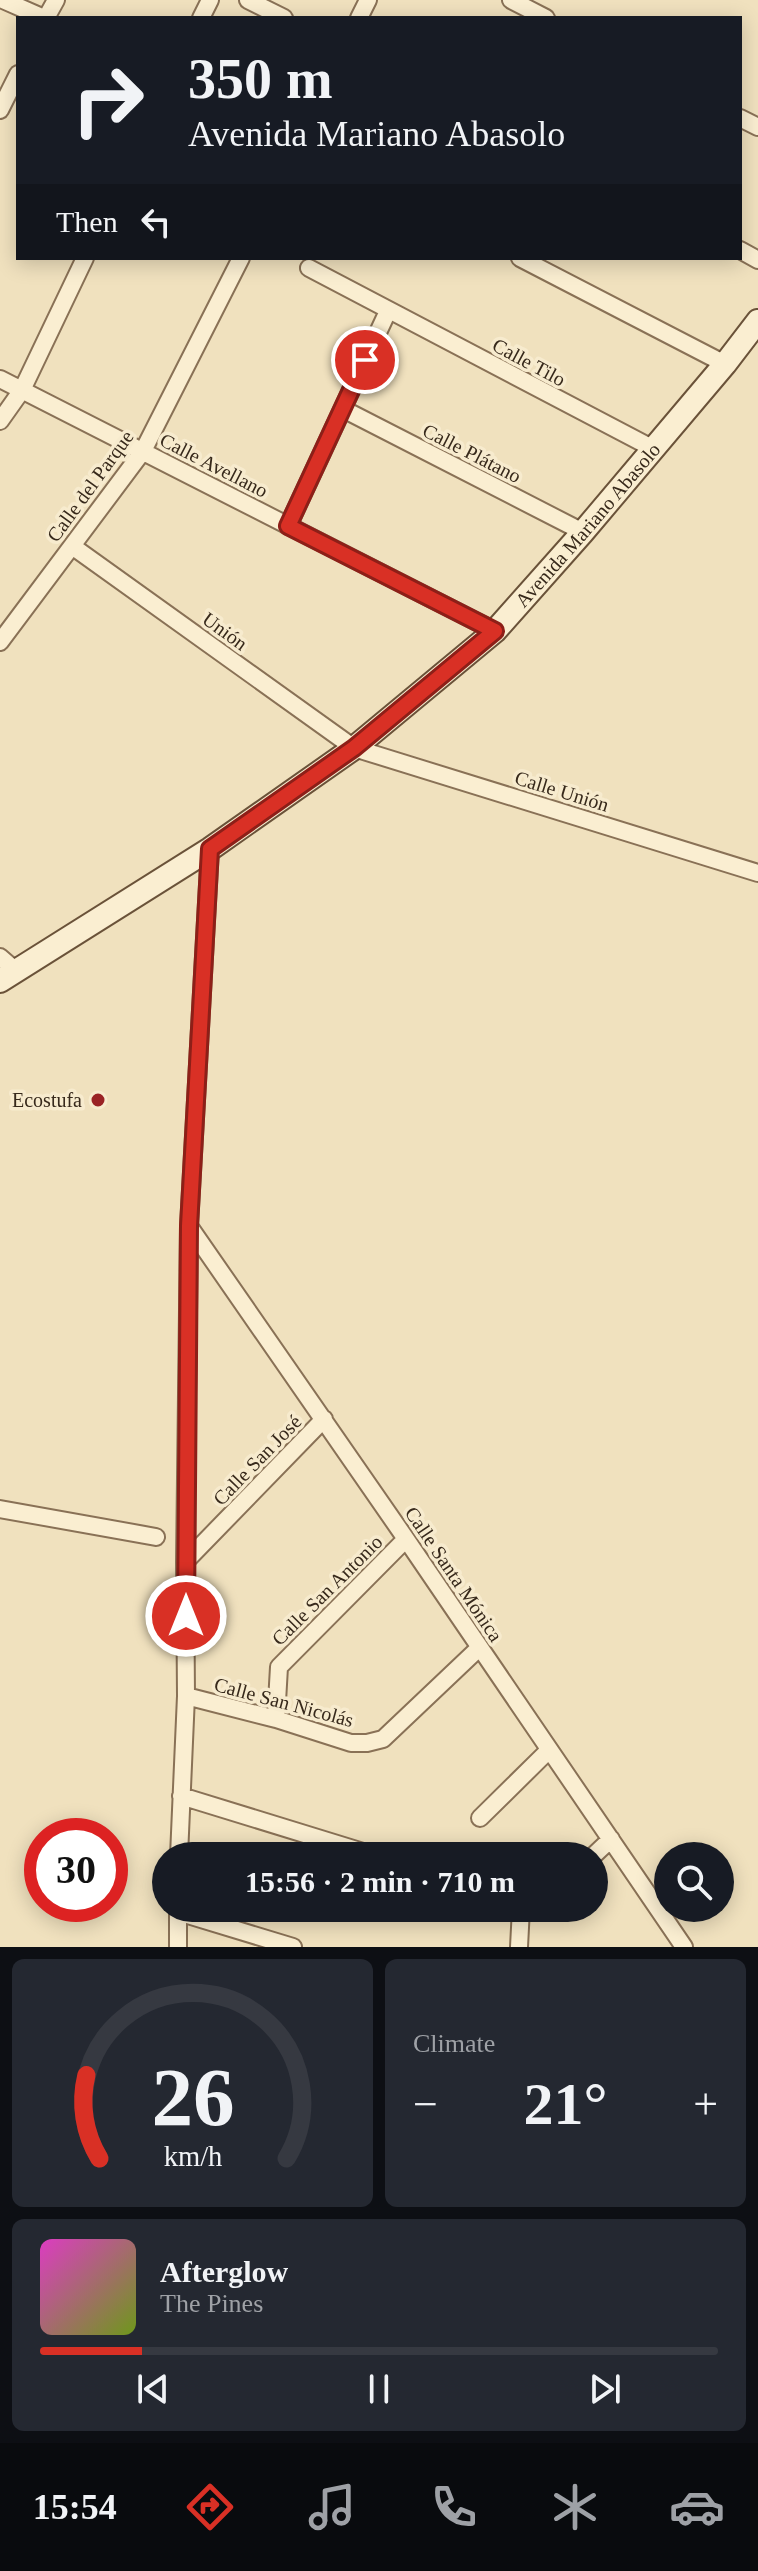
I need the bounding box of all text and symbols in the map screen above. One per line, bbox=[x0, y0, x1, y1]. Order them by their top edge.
icon: right bbox=[56, 48, 160, 152]
text: 350 m bbox=[188, 48, 333, 110]
text: Avenida Mariano Abasolo bbox=[188, 114, 565, 154]
icon: left bbox=[134, 200, 178, 244]
text: Then bbox=[56, 205, 118, 238]
pin bbox=[331, 326, 399, 394]
street label: Calle Tilo bbox=[489, 334, 569, 390]
icon: arrive bbox=[343, 338, 387, 382]
street label: Calle Plátano bbox=[419, 419, 525, 487]
street label: Calle del Parque bbox=[42, 426, 139, 547]
street label: Calle Avellano bbox=[156, 428, 272, 502]
street label: Avenida Mariano Abasolo bbox=[511, 438, 665, 611]
street label: Unión bbox=[198, 607, 252, 655]
street label: Calle Unión bbox=[512, 766, 612, 816]
place label: Ecostufa bbox=[12, 1089, 82, 1111]
marker: Ecostufa bbox=[89, 1091, 107, 1109]
street label: Calle San José bbox=[209, 1410, 306, 1510]
street label: Calle Santa Mónica bbox=[401, 1502, 507, 1646]
street label: Calle San Antonio bbox=[267, 1530, 387, 1650]
position arrow bbox=[144, 1574, 228, 1658]
street label: Calle San Nicolás bbox=[212, 1673, 356, 1731]
speed limit sign: 30 bbox=[24, 1818, 128, 1922]
map controls bbox=[654, 1842, 734, 1922]
button: search bbox=[654, 1842, 734, 1922]
text: 15:56 · 2 min · 710 m bbox=[245, 1865, 515, 1898]
text: Climate bbox=[413, 2029, 495, 2058]
text: 26 bbox=[151, 2051, 234, 2143]
text: 21° bbox=[524, 2071, 608, 2137]
text: − bbox=[413, 2080, 438, 2129]
text: + bbox=[693, 2080, 718, 2129]
text: km/h bbox=[163, 2141, 222, 2172]
text: Afterglow bbox=[160, 2255, 288, 2288]
text: The Pines bbox=[160, 2289, 263, 2318]
icon: previous bbox=[131, 2367, 175, 2411]
icon: pause bbox=[357, 2367, 401, 2411]
icon: next bbox=[583, 2367, 627, 2411]
icon: directions bbox=[182, 2479, 238, 2535]
icon: music bbox=[304, 2479, 360, 2535]
icon: phone bbox=[426, 2479, 482, 2535]
icon: climate bbox=[547, 2479, 603, 2535]
icon: car bbox=[669, 2479, 725, 2535]
text: 15:54 bbox=[33, 2487, 117, 2527]

